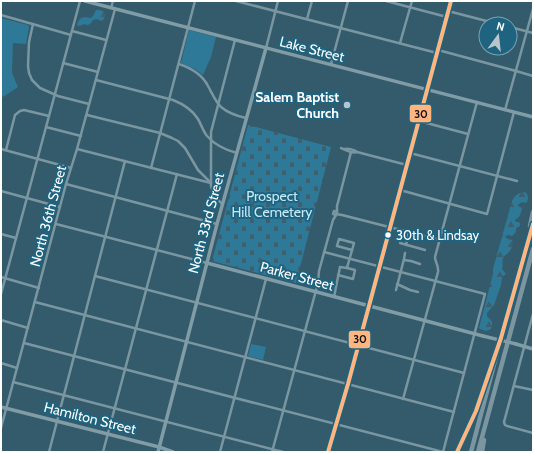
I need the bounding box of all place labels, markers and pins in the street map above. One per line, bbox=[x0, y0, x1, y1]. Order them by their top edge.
place label: Salem Baptist Church bbox=[255, 88, 339, 122]
marker: Salem Baptist Church bbox=[342, 100, 352, 110]
place label: 30th & Lindsay bbox=[396, 227, 479, 243]
marker: 30th & Lindsay bbox=[383, 230, 393, 240]

